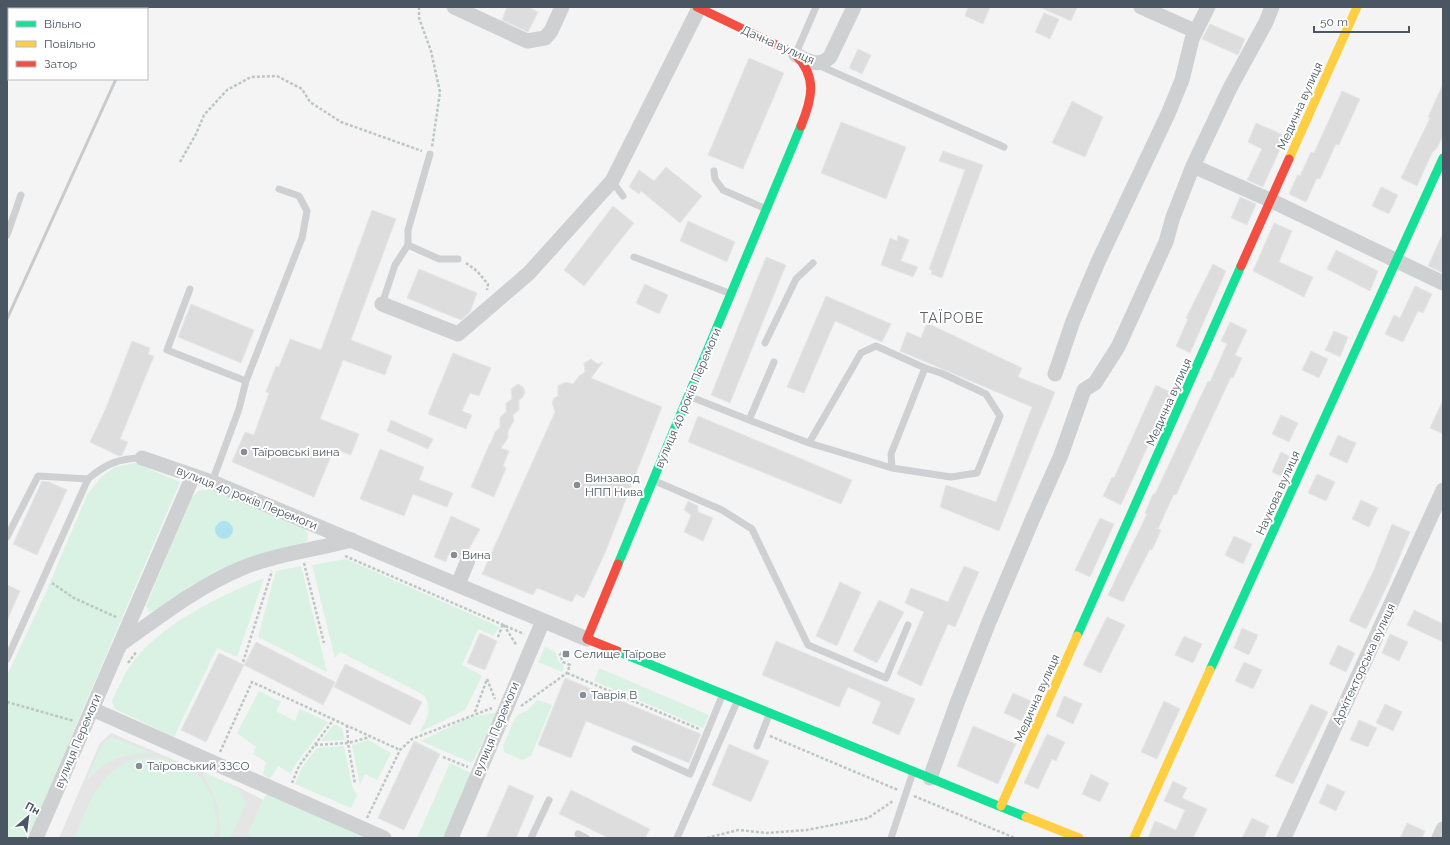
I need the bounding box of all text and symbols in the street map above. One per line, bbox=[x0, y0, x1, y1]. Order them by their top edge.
legend bbox=[8, 8, 148, 80]
scale bar bbox=[1314, 8, 1409, 34]
text: 50 m bbox=[1320, 15, 1348, 29]
text: Вільно bbox=[44, 17, 81, 31]
street label: Дачна вулиця bbox=[739, 23, 817, 67]
text: Повільно bbox=[44, 37, 96, 51]
text: Затор bbox=[44, 57, 77, 71]
street label: Медична вулиця bbox=[1274, 60, 1326, 152]
district label: ТАЇРОВЕ bbox=[920, 308, 984, 326]
street label: вулиця 40 років Перемоги bbox=[652, 326, 724, 470]
street label: Медична вулиця bbox=[1143, 356, 1195, 448]
place label: Таїровські вина bbox=[252, 445, 340, 459]
marker: Таїровські вина bbox=[239, 447, 249, 457]
street label: Наукова вулиця bbox=[1253, 449, 1303, 537]
street label: вулиця 40 років Перемоги bbox=[175, 463, 319, 533]
place label: Винзавод НПП Нива bbox=[585, 471, 643, 499]
marker: Винзавод НПП Нива bbox=[572, 480, 582, 490]
place label: Вина bbox=[462, 548, 491, 562]
marker: Вина bbox=[449, 550, 459, 560]
street label: Архітекторська вулиця bbox=[1330, 601, 1398, 727]
place label: Селище Таїрове bbox=[574, 647, 666, 661]
marker: Селище Таїрове bbox=[561, 649, 571, 659]
street label: Медична вулиця bbox=[1011, 652, 1063, 744]
street label: вулиця Перемоги bbox=[470, 680, 522, 778]
place label: Таврія В bbox=[591, 688, 637, 702]
marker: Таврія В bbox=[578, 690, 588, 700]
street label: вулиця Перемоги bbox=[52, 692, 104, 790]
place label: Таїровський ЗЗСО bbox=[147, 759, 249, 773]
marker: Таїровський ЗЗСО bbox=[134, 761, 144, 771]
north arrow bbox=[8, 797, 48, 837]
text: Пн bbox=[23, 799, 42, 818]

